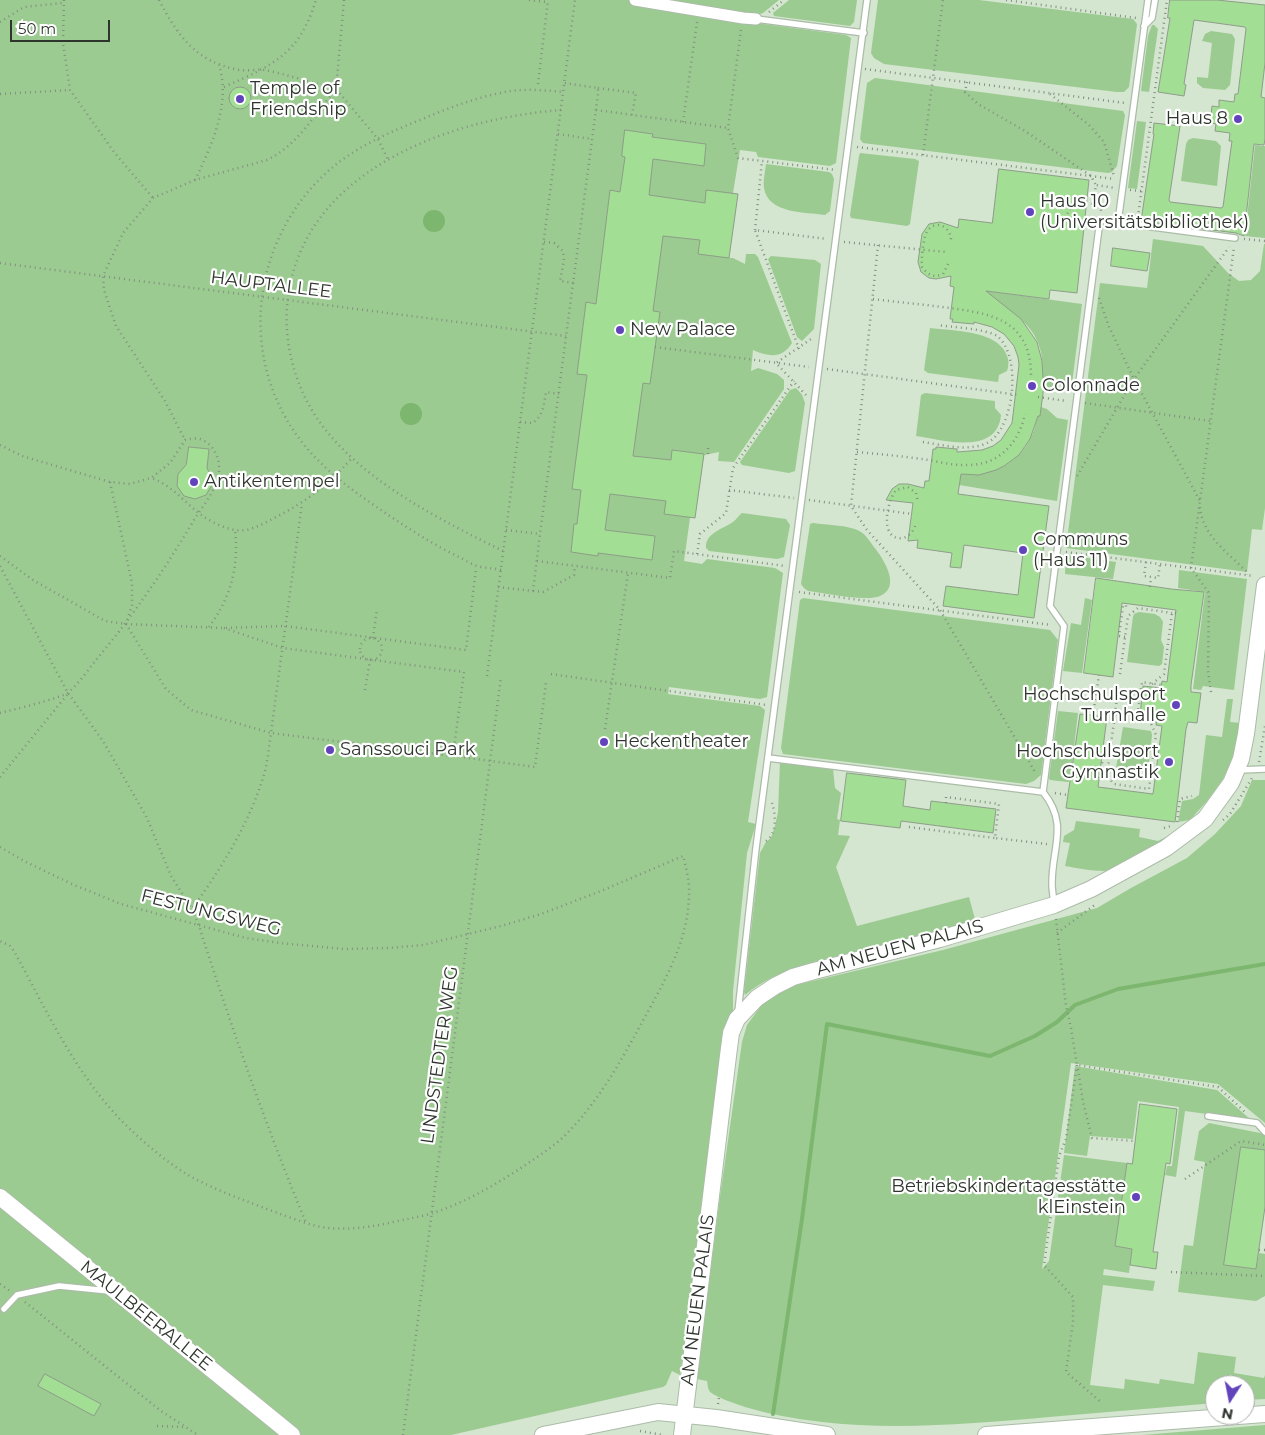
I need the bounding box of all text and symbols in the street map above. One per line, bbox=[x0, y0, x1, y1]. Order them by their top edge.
scale bar bbox=[12, 10, 112, 42]
text: 50 m bbox=[18, 19, 56, 38]
place label: Temple of Friendship bbox=[250, 78, 346, 120]
marker: Temple of Friendship bbox=[234, 93, 246, 105]
place label: Haus 8 bbox=[1166, 108, 1228, 130]
marker: Haus 8 bbox=[1232, 113, 1244, 125]
place label: Haus 10 (Universitätsbibliothek) bbox=[1040, 191, 1249, 233]
marker: Haus 10 (Universitätsbibliothek) bbox=[1024, 206, 1036, 218]
street label: HAUPTALLEE bbox=[209, 267, 333, 303]
place label: New Palace bbox=[630, 319, 735, 341]
marker: New Palace bbox=[614, 324, 626, 336]
place label: Colonnade bbox=[1042, 375, 1140, 397]
marker: Colonnade bbox=[1026, 380, 1038, 392]
place label: Antikentempel bbox=[204, 471, 340, 493]
marker: Antikentempel bbox=[188, 476, 200, 488]
place label: Communs (Haus 11) bbox=[1033, 529, 1128, 572]
marker: Communs (Haus 11) bbox=[1017, 544, 1029, 556]
place label: Hochschulsport Turnhalle bbox=[1023, 684, 1166, 726]
marker: Hochschulsport Turnhalle bbox=[1170, 699, 1182, 711]
place label: Heckentheater bbox=[614, 731, 749, 753]
marker: Heckentheater bbox=[598, 736, 610, 748]
place label: Sanssouci Park bbox=[340, 739, 475, 761]
place label: Hochschulsport Gymnastik bbox=[1016, 741, 1159, 784]
marker: Sanssouci Park bbox=[324, 744, 336, 756]
marker: Hochschulsport Gymnastik bbox=[1163, 756, 1175, 768]
street label: FESTUNGSWEG bbox=[139, 885, 283, 941]
street label: AM NEUEN PALAIS bbox=[814, 915, 986, 981]
street label: LINDSTEDTER WEG bbox=[417, 965, 463, 1145]
place label: Betriebskindertagesstätte klEinstein bbox=[891, 1176, 1126, 1218]
marker: Betriebskindertagesstätte klEinstein bbox=[1130, 1191, 1142, 1203]
street label: AM NEUEN PALAIS bbox=[677, 1213, 719, 1387]
street label: MAULBEERALLEE bbox=[76, 1256, 216, 1376]
north arrow bbox=[1205, 1375, 1255, 1425]
text: N bbox=[1220, 1404, 1235, 1424]

